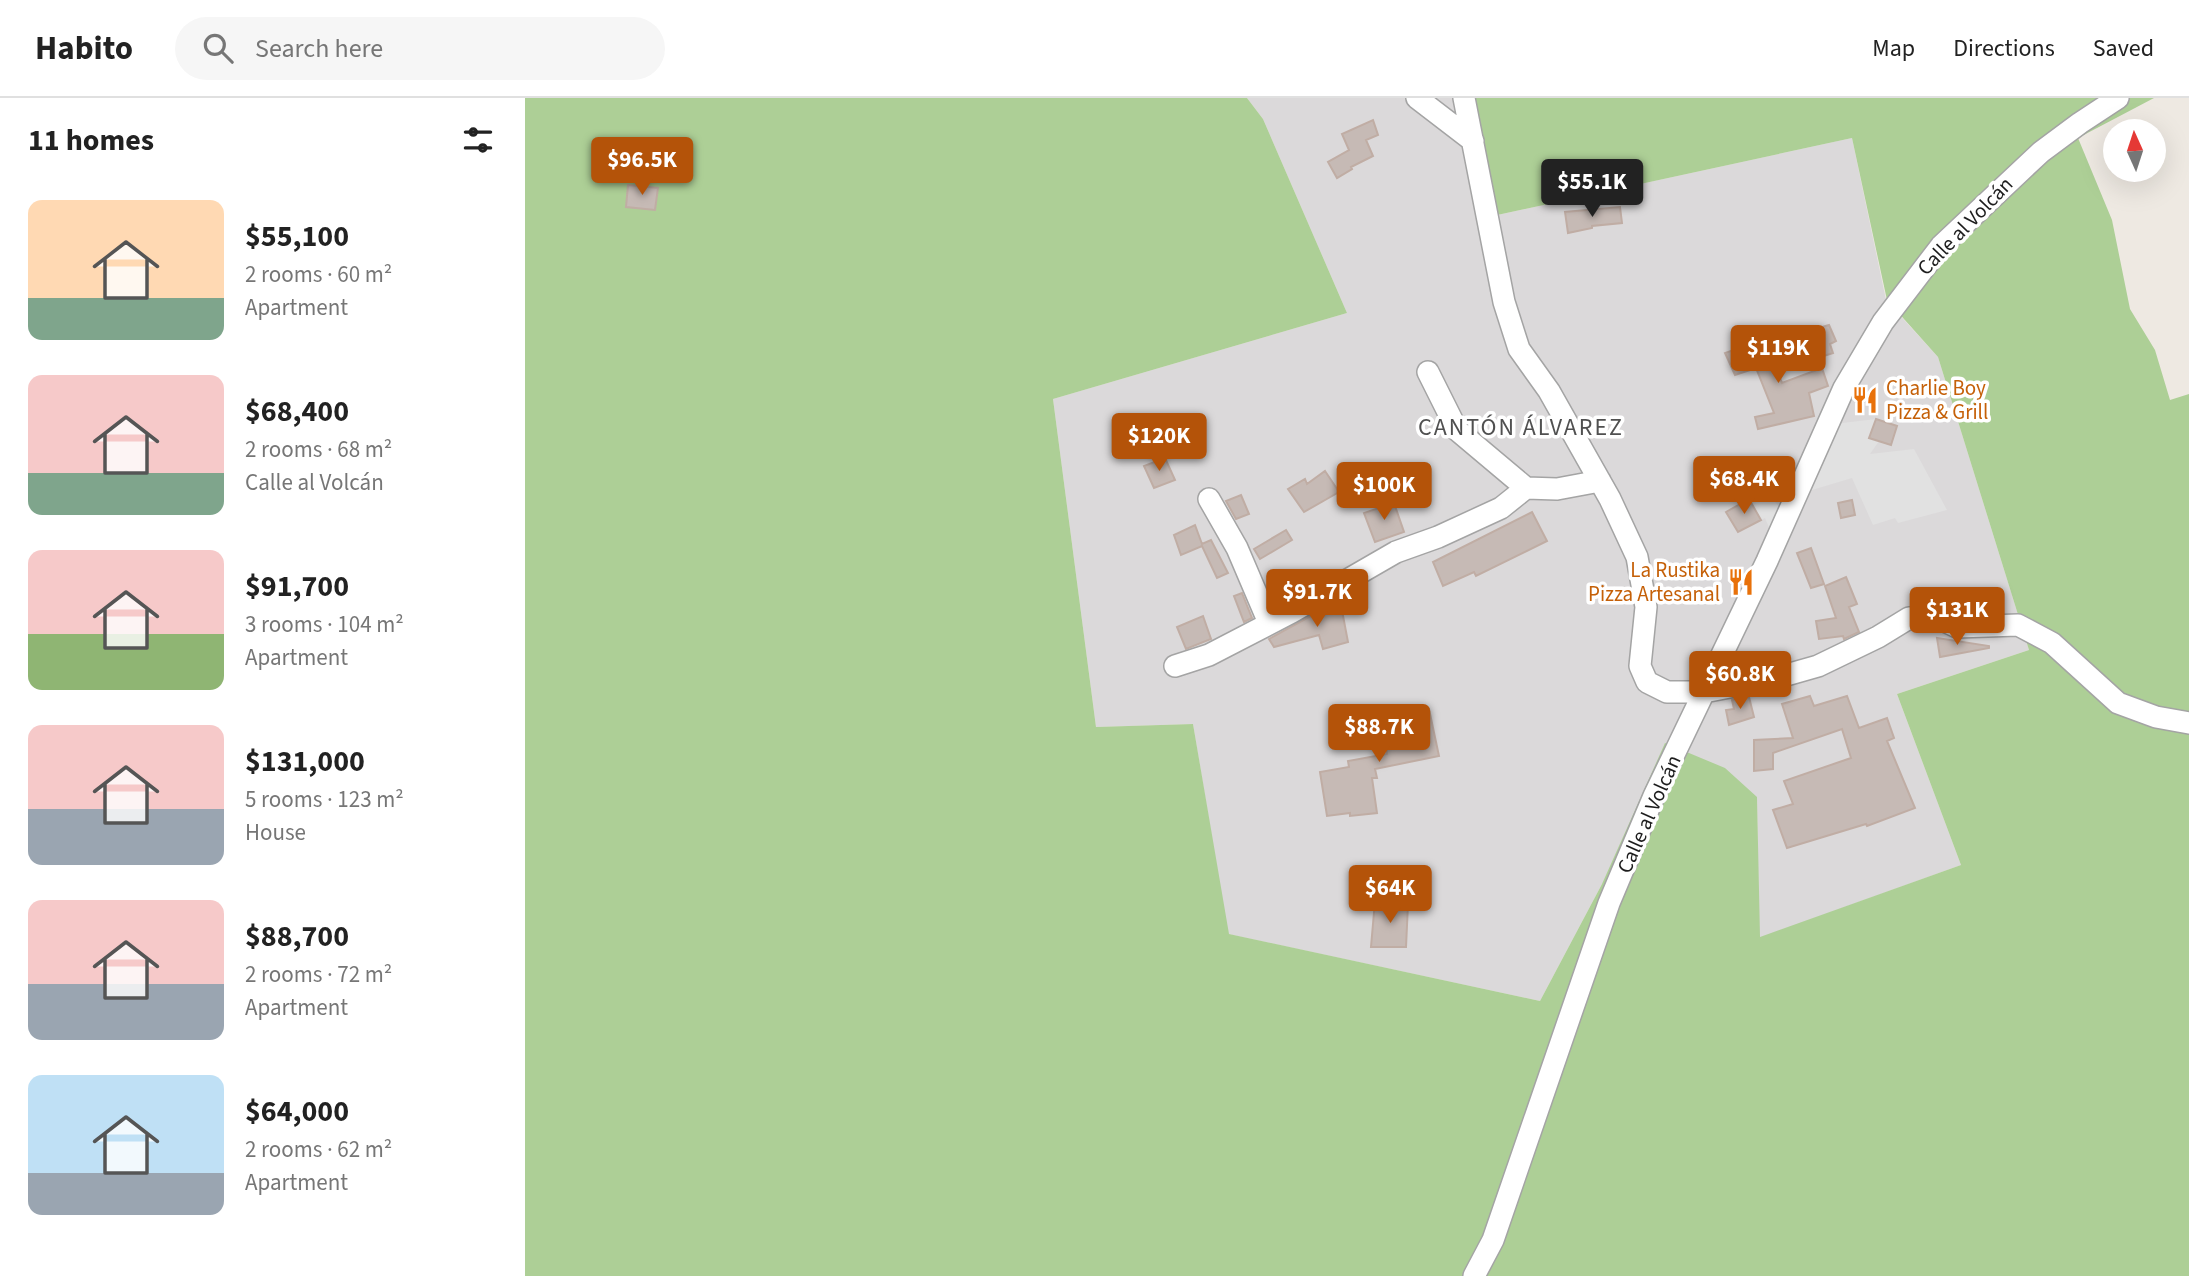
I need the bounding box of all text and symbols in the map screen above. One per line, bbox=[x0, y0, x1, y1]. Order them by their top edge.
search box bbox=[175, 17, 665, 80]
text: Habito bbox=[35, 25, 133, 72]
icon: search bbox=[199, 29, 237, 67]
text: Search here bbox=[255, 30, 383, 67]
text: Map bbox=[1872, 31, 1915, 66]
text: Directions bbox=[1953, 31, 2055, 66]
text: Saved bbox=[2093, 31, 2154, 66]
text: 11 homes bbox=[28, 119, 154, 162]
north arrow bbox=[2103, 119, 2167, 182]
map controls bbox=[2103, 119, 2166, 182]
icon: filters bbox=[459, 121, 497, 159]
pin: $96.5K bbox=[585, 138, 699, 197]
text: $96.5K bbox=[607, 143, 677, 176]
pin: $55.1K bbox=[1535, 159, 1649, 219]
text: $55.1K bbox=[1557, 165, 1627, 198]
street label: Calle al Volcán bbox=[1910, 170, 2020, 282]
text: $55,100 bbox=[245, 215, 349, 258]
icon: home bbox=[84, 228, 168, 312]
text: 2 rooms · 60 m² bbox=[245, 258, 392, 291]
text: Apartment bbox=[245, 291, 348, 324]
pin: $119K bbox=[1729, 326, 1827, 385]
text: $119K bbox=[1747, 331, 1809, 364]
place label: Charlie Boy Pizza & Grill bbox=[1886, 373, 1988, 427]
restaurant icon: Charlie Boy Pizza & Grill bbox=[1850, 385, 1880, 415]
text: $68,400 bbox=[245, 390, 349, 433]
icon: home bbox=[84, 403, 168, 487]
district label: CANTÓN ÁLVAREZ bbox=[1418, 410, 1624, 445]
pin: $120K bbox=[1110, 414, 1208, 473]
text: $120K bbox=[1128, 419, 1190, 452]
text: 2 rooms · 68 m² bbox=[245, 433, 392, 466]
pin: $68.4K bbox=[1687, 456, 1801, 516]
pin: $100K bbox=[1335, 462, 1433, 522]
text: $68.4K bbox=[1709, 462, 1779, 495]
text: Calle al Volcán bbox=[245, 466, 384, 499]
text: $100K bbox=[1353, 468, 1415, 501]
place label: La Rustika Pizza Artesanal bbox=[1588, 555, 1720, 609]
text: $91,700 bbox=[245, 565, 349, 608]
restaurant icon: La Rustika Pizza Artesanal bbox=[1726, 567, 1756, 597]
pin: $91.7K bbox=[1260, 570, 1374, 629]
text: $91.7K bbox=[1282, 575, 1352, 608]
icon: home bbox=[84, 578, 168, 662]
pin: $131K bbox=[1908, 588, 2006, 647]
text: $131K bbox=[1926, 593, 1988, 626]
text: 3 rooms · 104 m² bbox=[245, 608, 404, 641]
text: Apartment bbox=[245, 641, 348, 674]
pin: $60.8K bbox=[1683, 652, 1797, 711]
text: $60.8K bbox=[1705, 657, 1775, 690]
pin: $88.7K bbox=[1322, 704, 1436, 764]
text: $88.7K bbox=[1344, 710, 1414, 743]
text: $131,000 bbox=[245, 740, 365, 783]
street label: Calle al Volcán bbox=[1610, 750, 1688, 878]
icon: home bbox=[84, 753, 168, 837]
text: 5 rooms · 123 m² bbox=[245, 783, 404, 816]
text: House bbox=[245, 816, 306, 849]
pin: $64K bbox=[1349, 866, 1431, 925]
text: $64K bbox=[1365, 871, 1415, 904]
text: $88,700 bbox=[245, 915, 349, 958]
icon: home bbox=[84, 928, 168, 1012]
text: 2 rooms · 72 m² bbox=[245, 958, 392, 991]
text: Apartment bbox=[245, 991, 348, 1024]
text: $64,000 bbox=[245, 1090, 349, 1133]
icon: home bbox=[84, 1103, 168, 1187]
text: 2 rooms · 62 m² bbox=[245, 1133, 392, 1166]
text: Apartment bbox=[245, 1166, 348, 1199]

